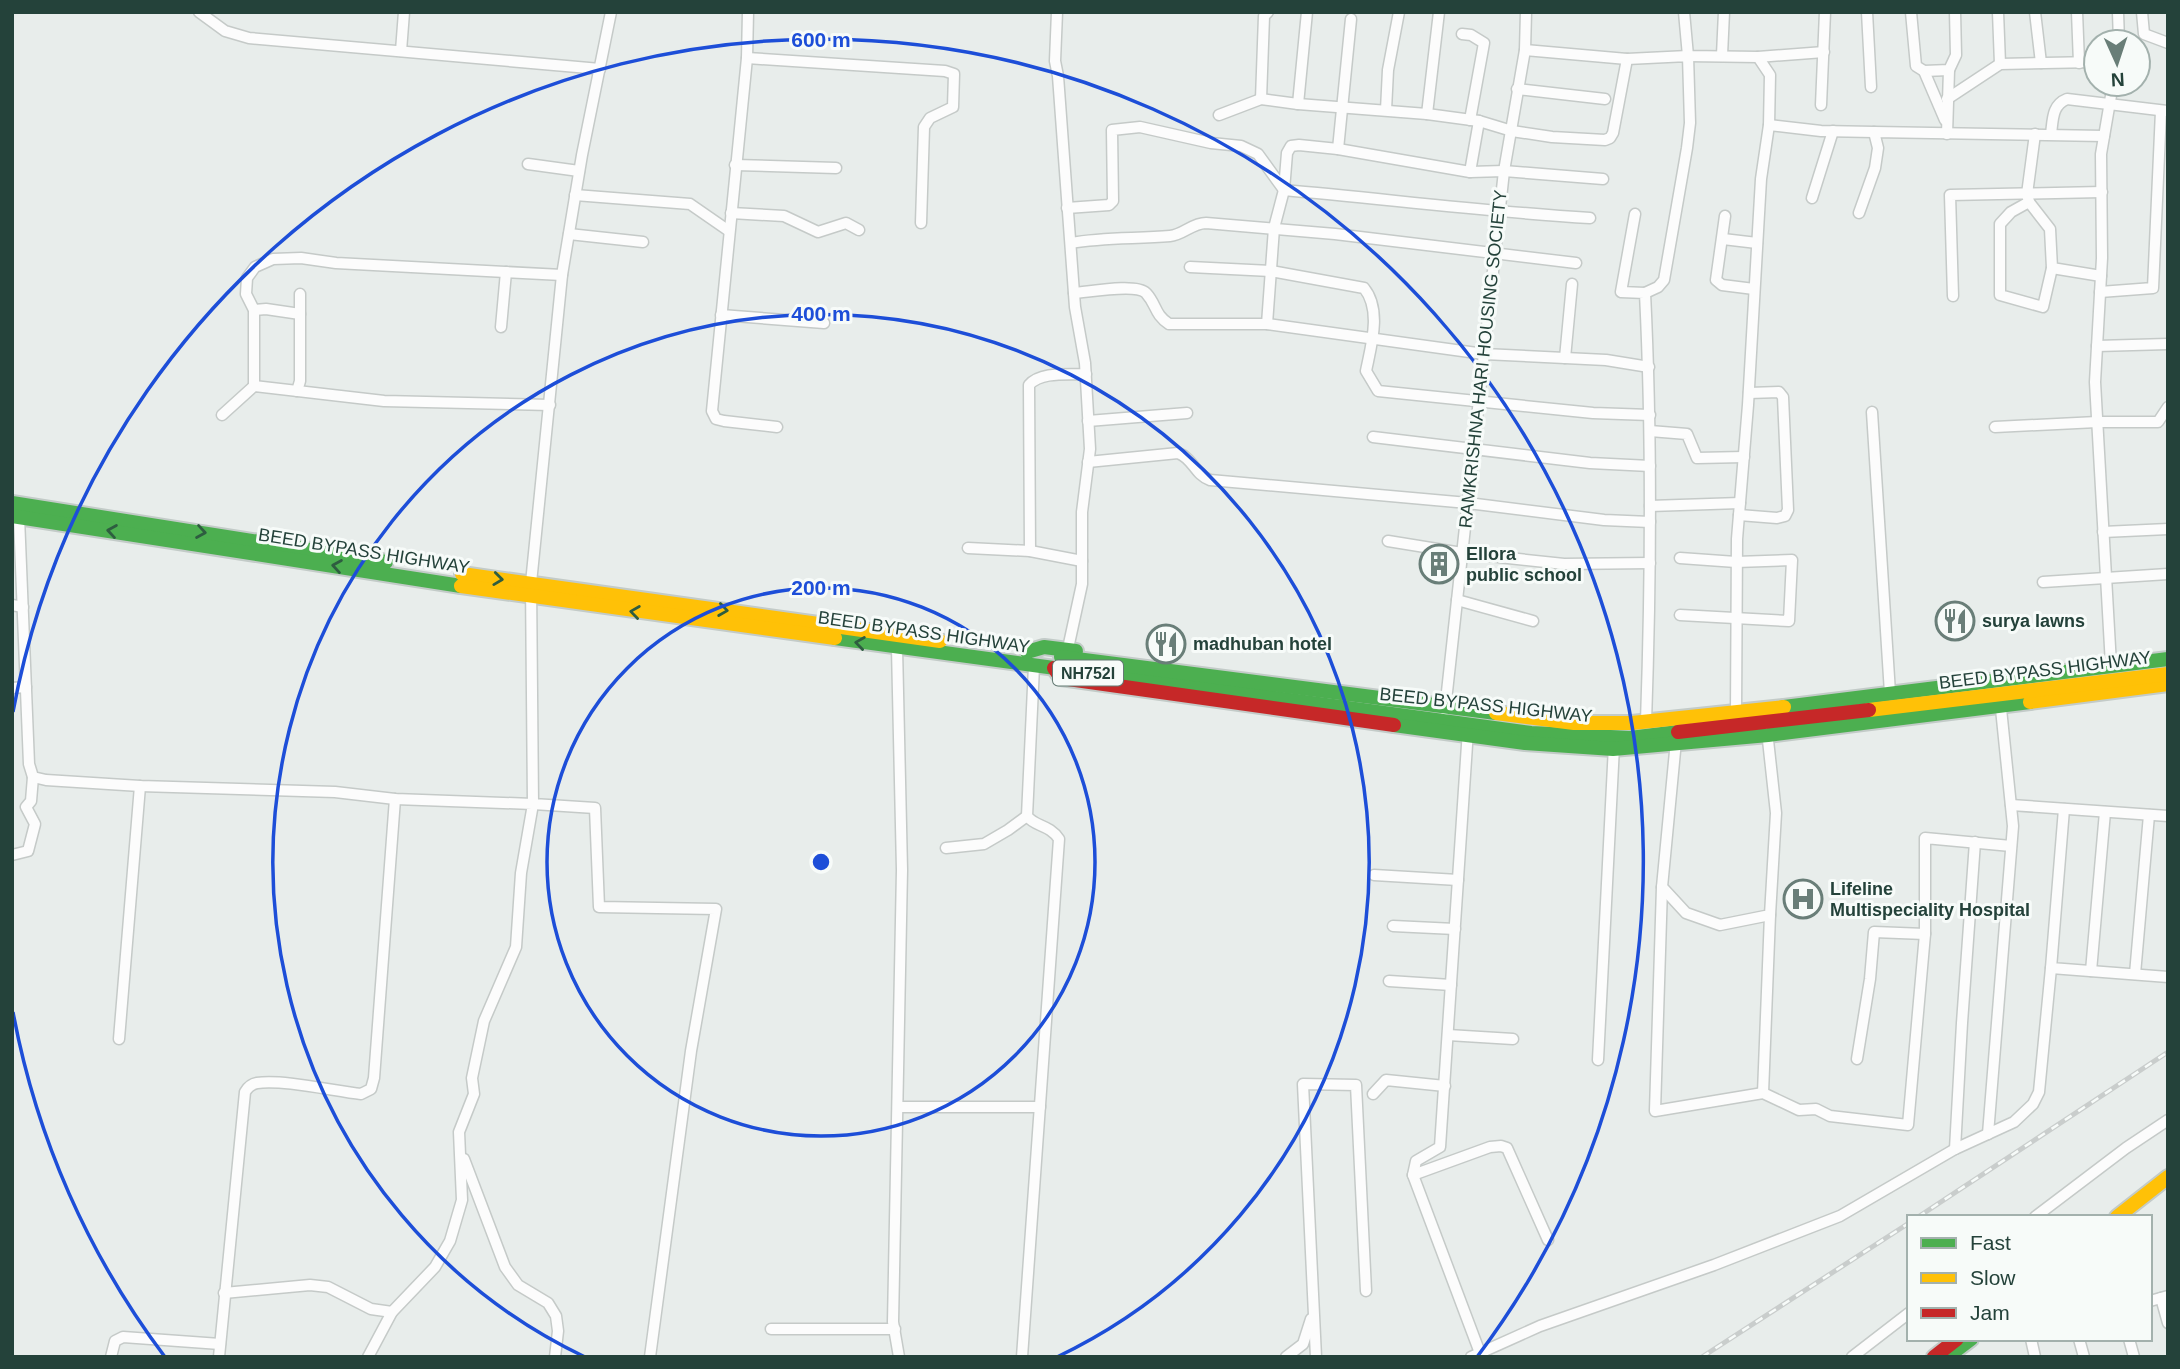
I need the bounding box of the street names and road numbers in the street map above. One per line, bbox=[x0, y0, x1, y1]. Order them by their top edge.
street label: RAMKRISHNA HARI HOUSING SOCIETY bbox=[1455, 189, 1511, 529]
street label: BEED BYPASS HIGHWAY bbox=[257, 524, 471, 578]
street label: BEED BYPASS HIGHWAY bbox=[817, 607, 1031, 657]
street label: BEED BYPASS HIGHWAY bbox=[1938, 647, 2152, 693]
road number: NH752I bbox=[1053, 660, 1123, 686]
street label: BEED BYPASS HIGHWAY bbox=[1379, 684, 1593, 726]

